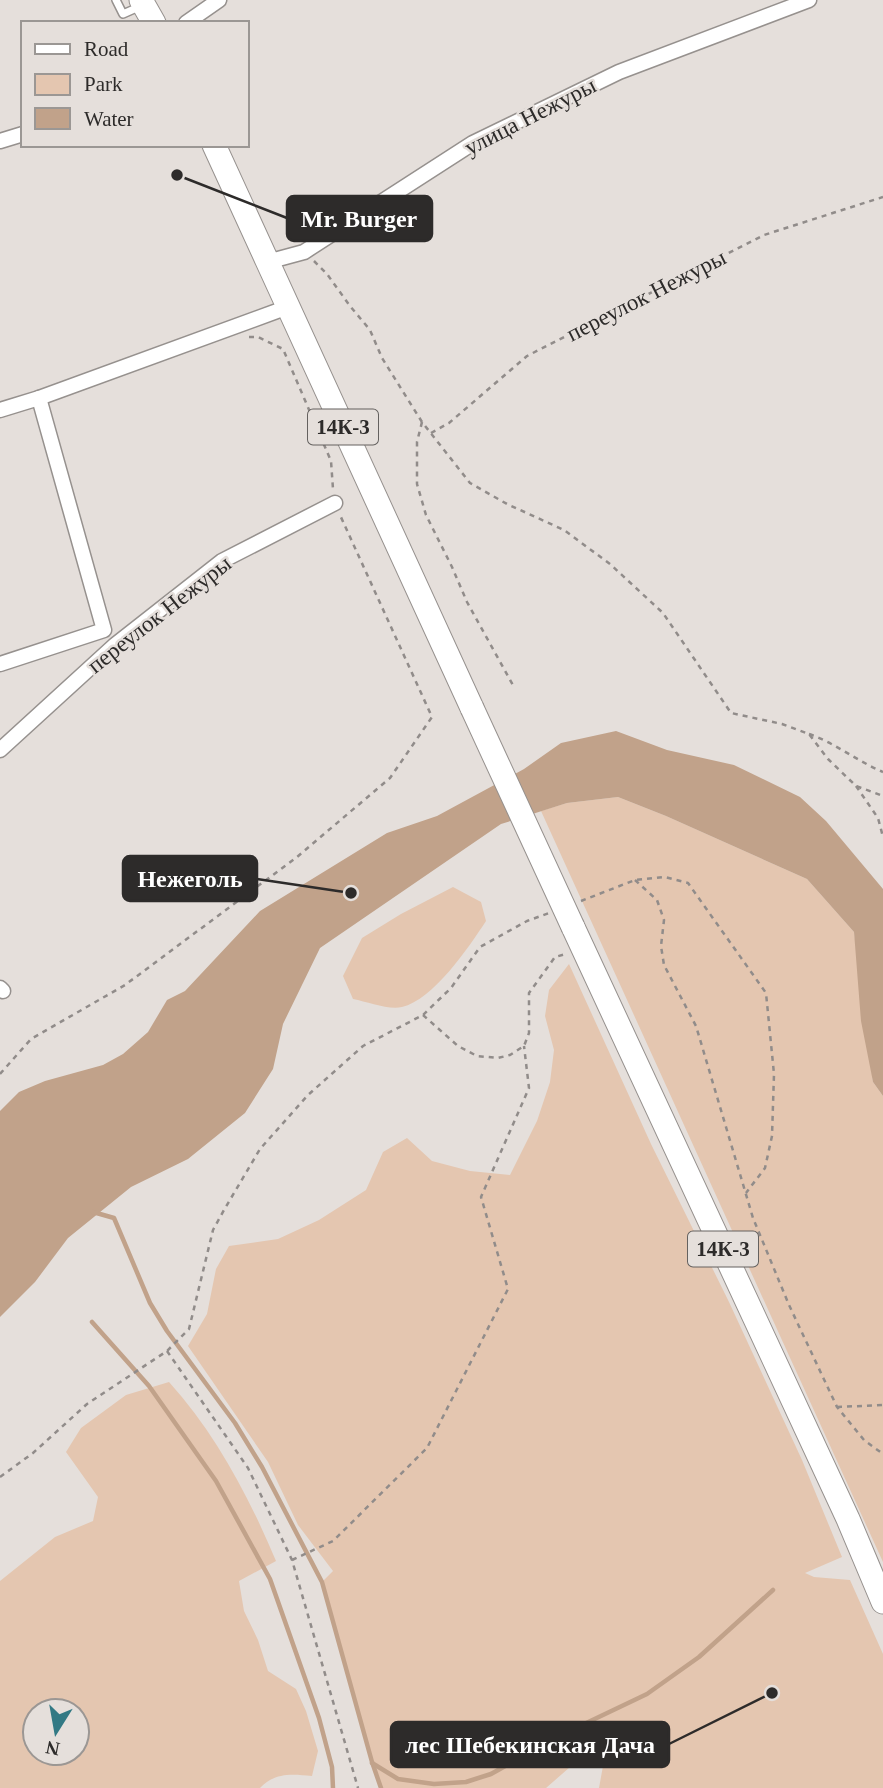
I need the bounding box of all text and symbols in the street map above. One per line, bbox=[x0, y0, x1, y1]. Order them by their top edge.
legend bbox=[21, 21, 248, 147]
text: Road bbox=[84, 37, 129, 61]
text: Park bbox=[84, 72, 123, 96]
street label: улица Нежуры bbox=[461, 73, 600, 160]
text: Water bbox=[84, 107, 134, 131]
callout: Mr. Burger bbox=[287, 196, 432, 241]
text: Mr. Burger bbox=[301, 206, 418, 232]
street label: переулок Нежуры bbox=[562, 245, 730, 346]
road number: 14К-3 bbox=[308, 410, 378, 444]
street label: переулок Нежуры bbox=[83, 551, 236, 678]
callout: Нежеголь bbox=[123, 856, 257, 901]
text: Нежеголь bbox=[137, 866, 243, 892]
road number: 14К-3 bbox=[688, 1232, 758, 1266]
north arrow bbox=[21, 1697, 91, 1767]
callout: лес Шебекинская Дача bbox=[391, 1722, 669, 1767]
text: лес Шебекинская Дача bbox=[405, 1732, 655, 1758]
text: N bbox=[44, 1737, 62, 1760]

